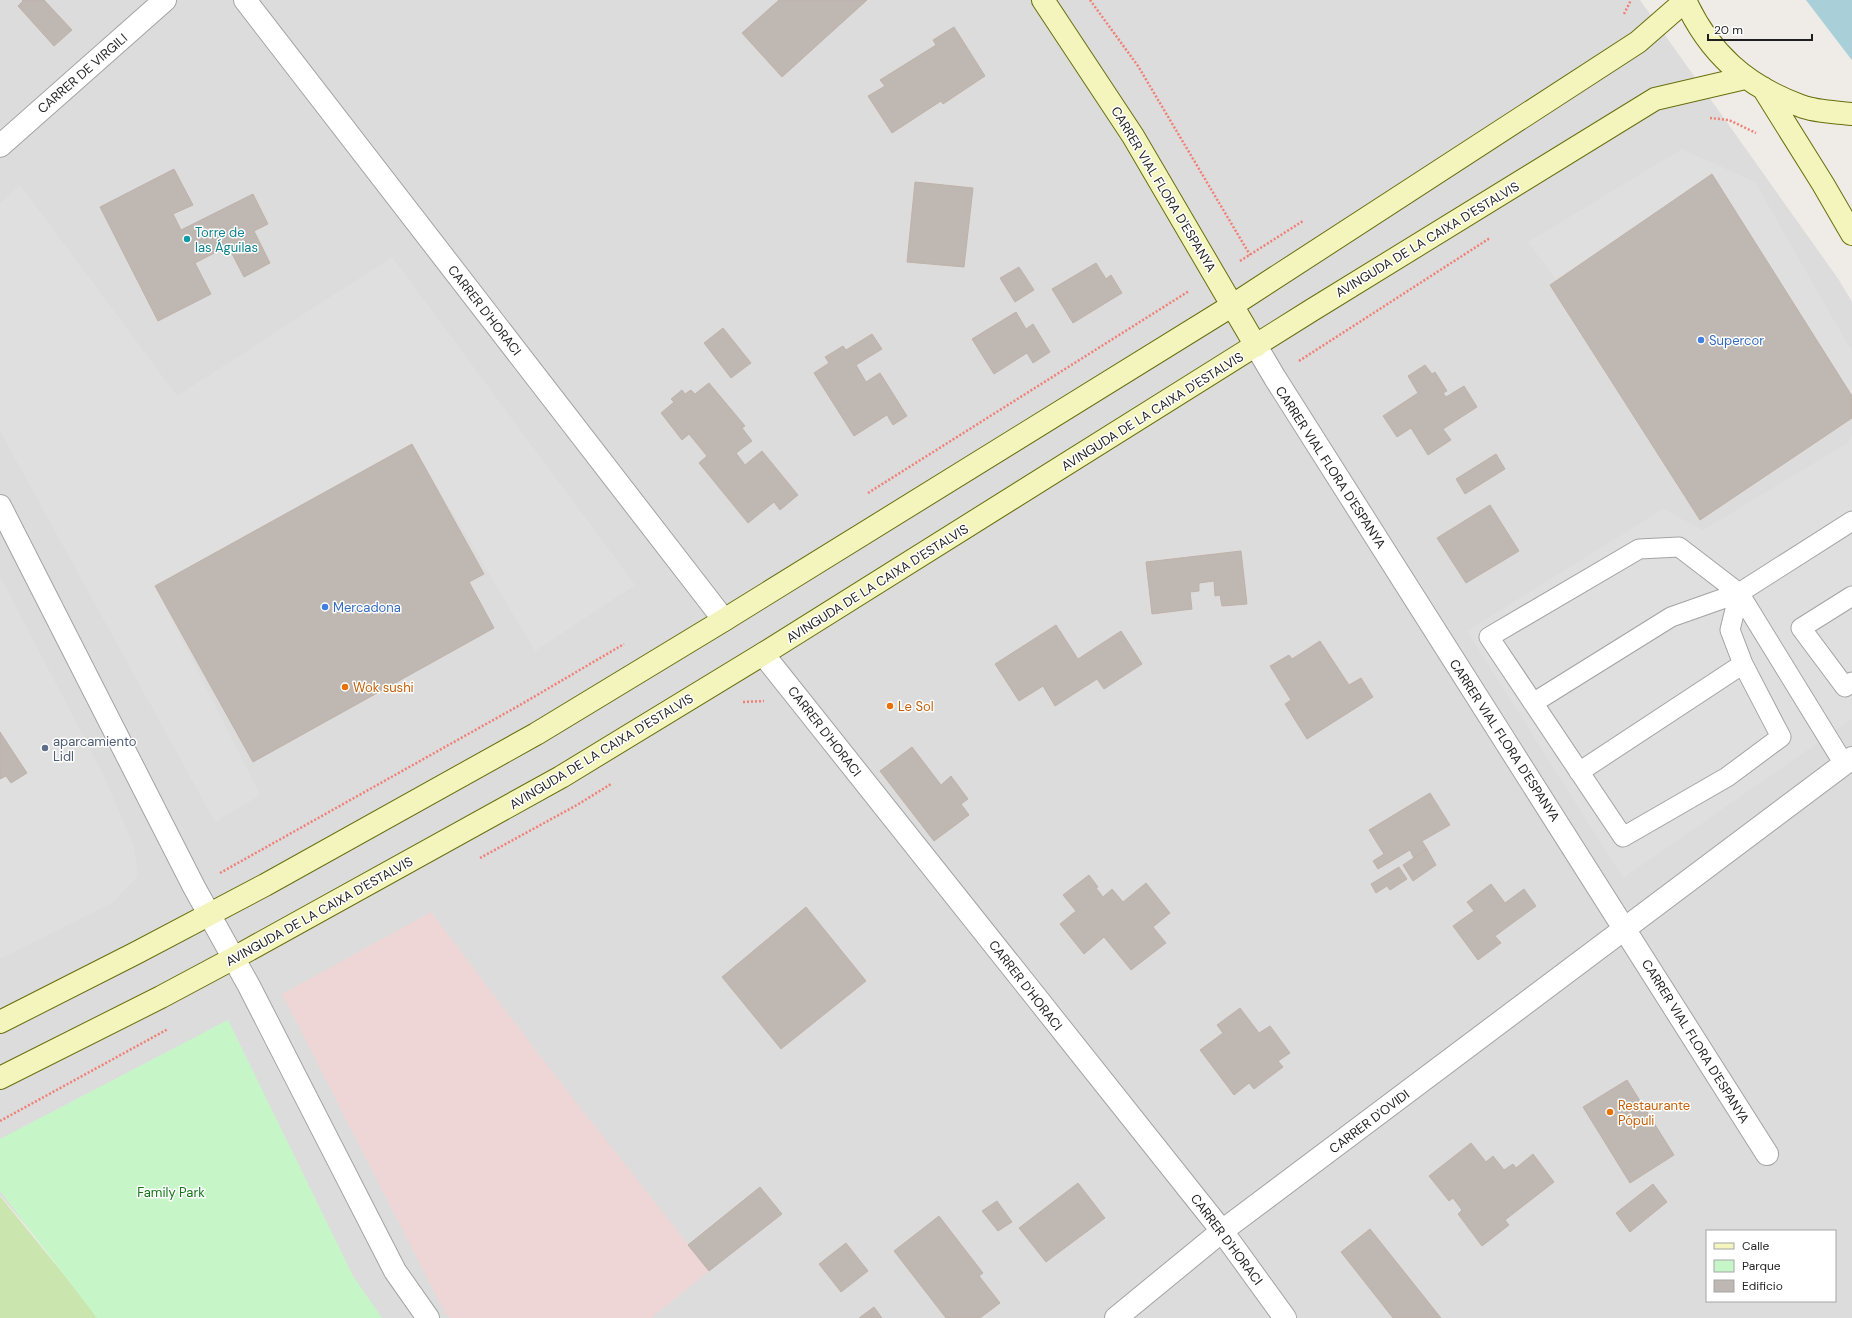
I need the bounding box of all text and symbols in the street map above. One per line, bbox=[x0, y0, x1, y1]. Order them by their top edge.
scale bar bbox=[1708, 16, 1812, 42]
text: 20 m bbox=[1714, 22, 1743, 38]
street label: CARRER DE VIRGILI bbox=[34, 30, 131, 117]
street label: CARRER VIAL FLORA D'ESPANYA bbox=[1107, 103, 1220, 276]
street label: AVINGUDA DE LA CAIXA D'ESTALVIS bbox=[1332, 178, 1522, 301]
place label: Torre de las Águilas bbox=[195, 224, 258, 256]
marker: Torre de las Águilas bbox=[182, 234, 192, 244]
street label: CARRER D'HORACI bbox=[444, 262, 525, 359]
place label: Supercor bbox=[1709, 332, 1764, 349]
marker: Supercor bbox=[1696, 335, 1706, 345]
street label: AVINGUDA DE LA CAIXA D'ESTALVIS bbox=[1058, 348, 1246, 475]
street label: CARRER VIAL FLORA D'ESPANYA bbox=[1272, 383, 1390, 552]
street label: AVINGUDA DE LA CAIXA D'ESTALVIS bbox=[783, 520, 971, 647]
place label: Mercadona bbox=[333, 599, 401, 616]
marker: Mercadona bbox=[320, 602, 330, 612]
street label: CARRER VIAL FLORA D'ESPANYA bbox=[1446, 656, 1564, 825]
place label: Wok sushi bbox=[353, 679, 414, 696]
marker: Wok sushi bbox=[340, 682, 350, 692]
street label: CARRER D'HORACI bbox=[784, 683, 865, 780]
street label: AVINGUDA DE LA CAIXA D'ESTALVIS bbox=[506, 690, 696, 813]
place label: Le Sol bbox=[898, 698, 934, 715]
marker: Le Sol bbox=[885, 701, 895, 711]
place label: aparcamiento Lidl bbox=[53, 733, 137, 765]
marker: aparcamiento Lidl bbox=[40, 743, 50, 753]
street label: AVINGUDA DE LA CAIXA D'ESTALVIS bbox=[223, 853, 416, 970]
street label: CARRER D'HORACI bbox=[985, 937, 1066, 1034]
street label: CARRER VIAL FLORA D'ESPANYA bbox=[1638, 956, 1753, 1127]
street label: CARRER D'OVIDI bbox=[1326, 1086, 1413, 1157]
place label: Restaurante Pópuli bbox=[1618, 1097, 1690, 1129]
marker: Restaurante Pópuli bbox=[1605, 1107, 1615, 1117]
park label: Family Park bbox=[137, 1184, 205, 1201]
street label: CARRER D'HORACI bbox=[1187, 1190, 1266, 1288]
legend bbox=[1706, 1230, 1836, 1302]
text: Calle bbox=[1742, 1238, 1769, 1254]
text: Parque bbox=[1742, 1258, 1781, 1274]
text: Edificio bbox=[1742, 1278, 1783, 1294]

